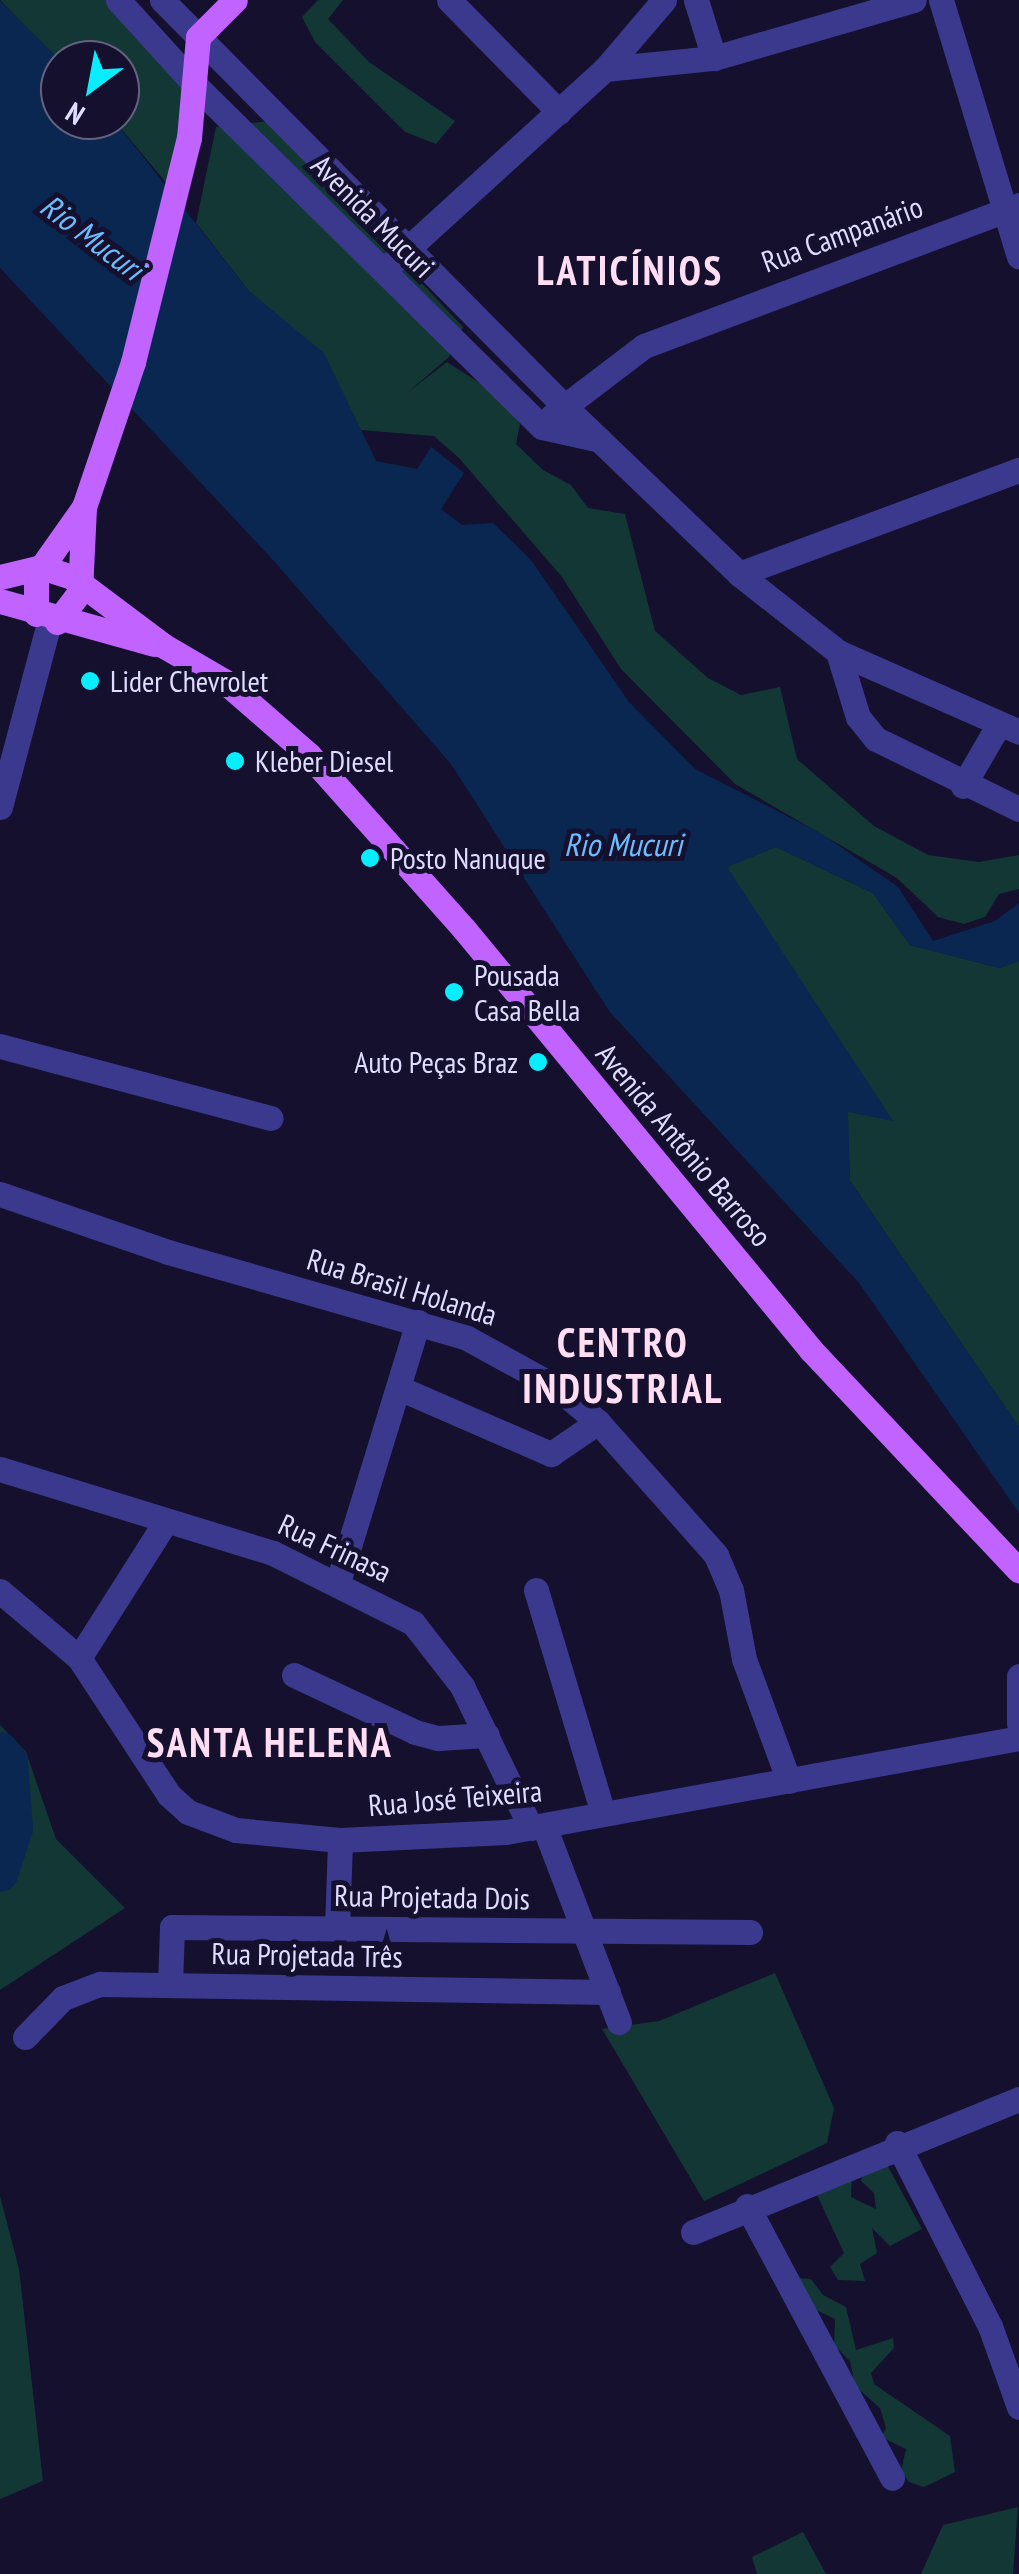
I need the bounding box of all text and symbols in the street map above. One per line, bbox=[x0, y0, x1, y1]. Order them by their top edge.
north arrow bbox=[40, 40, 140, 140]
text: N bbox=[59, 94, 91, 134]
street label: Avenida Mucuri bbox=[304, 147, 442, 285]
water label: Rio Mucuri bbox=[33, 186, 151, 288]
street label: Rua Campanário bbox=[757, 188, 927, 280]
district label: LATICÍNIOS bbox=[537, 246, 723, 294]
place label: Lider Chevrolet bbox=[110, 663, 268, 699]
marker: Lider Chevrolet bbox=[79, 670, 101, 692]
place label: Kleber Diesel bbox=[255, 743, 393, 779]
marker: Kleber Diesel bbox=[224, 750, 246, 772]
water label: Rio Mucuri bbox=[564, 825, 682, 863]
place label: Posto Nanuque bbox=[390, 840, 546, 876]
marker: Posto Nanuque bbox=[359, 847, 381, 869]
place label: Pousada Casa Bella bbox=[474, 957, 580, 1028]
marker: Pousada Casa Bella bbox=[443, 981, 465, 1003]
street label: Avenida Antônio Barroso bbox=[588, 1036, 780, 1254]
place label: Auto Peças Braz bbox=[354, 1044, 518, 1080]
marker: Auto Peças Braz bbox=[527, 1051, 549, 1073]
street label: Rua Brasil Holanda bbox=[303, 1241, 501, 1333]
district label: CENTRO INDUSTRIAL bbox=[522, 1318, 724, 1412]
street label: Rua Frinasa bbox=[273, 1506, 397, 1590]
district label: SANTA HELENA bbox=[146, 1718, 394, 1766]
street label: Rua José Teixeira bbox=[366, 1772, 544, 1824]
street label: Rua Projetada Dois bbox=[334, 1877, 530, 1917]
street label: Rua Projetada Três bbox=[211, 1935, 403, 1975]

